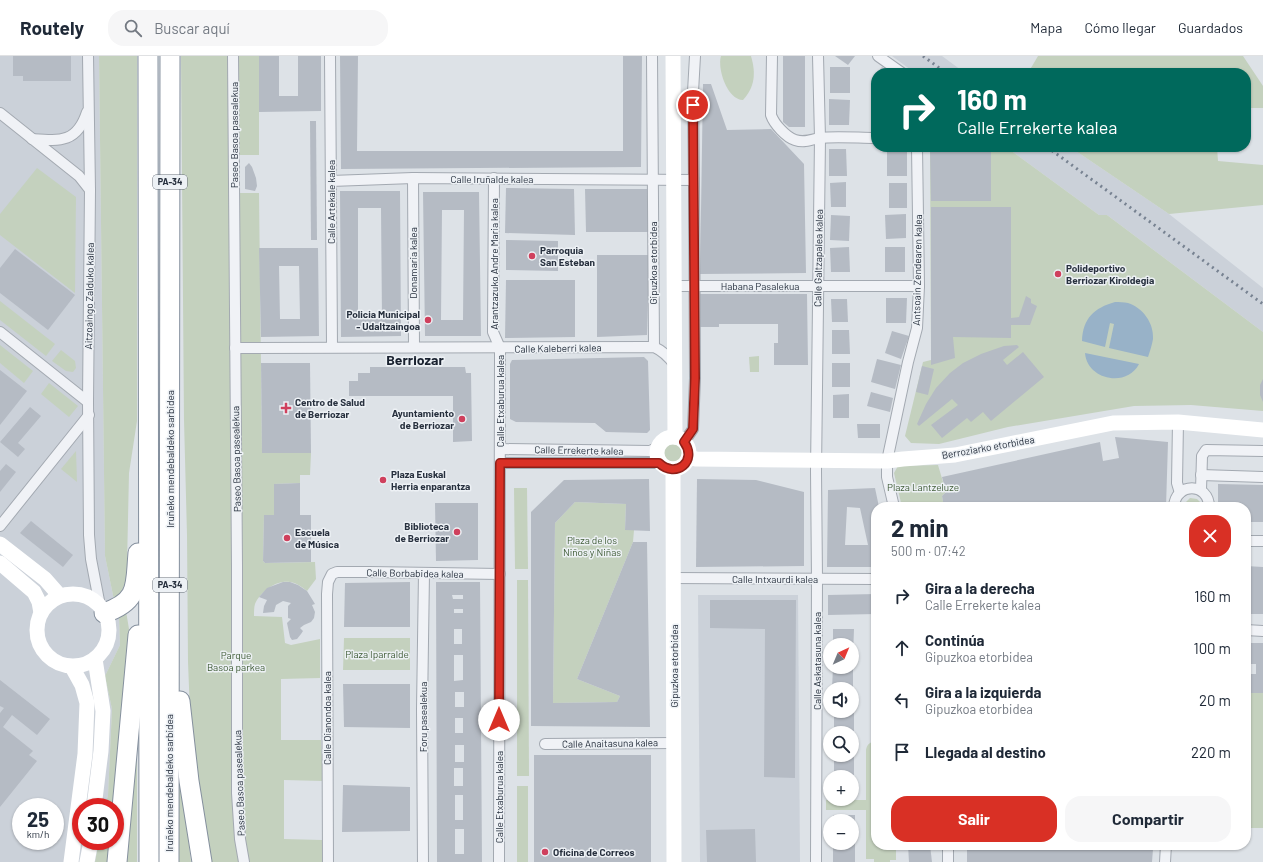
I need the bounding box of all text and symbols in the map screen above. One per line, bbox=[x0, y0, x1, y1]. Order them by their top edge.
search box bbox=[108, 10, 388, 46]
text: Routely bbox=[20, 16, 84, 39]
icon: search bbox=[122, 17, 144, 39]
text: Buscar aquí bbox=[154, 19, 230, 37]
text: Mapa bbox=[1030, 19, 1062, 36]
text: Cómo llegar bbox=[1084, 19, 1156, 36]
text: Guardados bbox=[1178, 19, 1243, 36]
street label: Paseo Basoa pasealekua bbox=[228, 82, 240, 188]
text: 160 m bbox=[957, 82, 1027, 116]
icon: right bbox=[891, 84, 943, 136]
pin bbox=[676, 88, 710, 122]
icon: arrive bbox=[682, 94, 704, 116]
text: Calle Errekerte kalea bbox=[957, 116, 1117, 138]
street label: Calle Artekale kalea bbox=[325, 160, 337, 244]
street label: Calle Iruñalde kalea bbox=[451, 173, 533, 185]
road number: PA-34 bbox=[153, 175, 187, 189]
street label: Arantzazuko Andre Maria kalea bbox=[488, 198, 500, 330]
street label: Calle Galtzapalea kalea bbox=[811, 209, 825, 307]
street label: Antsoain Zendearen kalea bbox=[910, 214, 924, 326]
street label: Gipuzkoa etorbidea bbox=[647, 221, 659, 305]
street label: Donamaria kalea bbox=[407, 227, 419, 299]
street label: Aitzoaingo Zalduko kalea bbox=[82, 243, 96, 349]
place label: Parroquia San Esteban bbox=[540, 244, 595, 268]
marker: Parroquia San Esteban bbox=[527, 251, 537, 261]
place label: Polideportivo Berriozar Kiroldegia bbox=[1066, 262, 1154, 286]
marker: Polideportivo Berriozar Kiroldegia bbox=[1053, 269, 1063, 279]
street label: Habana Pasalekua bbox=[721, 280, 799, 292]
place label: Policia Municipal - Udaltzaingoa bbox=[347, 308, 420, 332]
marker: Policia Municipal - Udaltzaingoa bbox=[423, 315, 433, 325]
street label: Calle Kaleberri kalea bbox=[514, 341, 602, 355]
district label: Berriozar bbox=[386, 351, 444, 368]
street label: Calle Etxaburua kalea bbox=[494, 355, 506, 447]
street label: Iruñeko mendebaldeko sarbidea bbox=[164, 390, 176, 528]
place label: Centro de Salud de Berriozar bbox=[295, 396, 365, 420]
marker: Centro de Salud de Berriozar bbox=[280, 402, 292, 414]
street label: Paseo Basoa pasealekua bbox=[229, 406, 243, 512]
place label: Ayuntamiento de Berriozar bbox=[392, 407, 454, 431]
marker: Ayuntamiento de Berriozar bbox=[457, 414, 467, 424]
street label: Berroziarko etorbidea bbox=[941, 433, 1035, 461]
street label: Calle Errekerte kalea bbox=[534, 443, 624, 457]
place label: Plaza Euskal Herria enparantza bbox=[391, 468, 470, 492]
marker: Plaza Euskal Herria enparantza bbox=[378, 475, 388, 485]
park label: Plaza Lantzeluze bbox=[887, 481, 959, 493]
text: 2 min bbox=[891, 513, 949, 542]
button: close bbox=[1189, 515, 1231, 557]
place label: Biblioteca de Berriozar bbox=[395, 520, 449, 544]
place label: Escuela de Música bbox=[295, 526, 339, 550]
marker: Biblioteca de Berriozar bbox=[452, 527, 462, 537]
marker: Escuela de Música bbox=[282, 533, 292, 543]
park label: Plaza de los Niños y Niñas bbox=[563, 534, 621, 558]
text: 500 m · 07:42 bbox=[891, 543, 966, 559]
street label: Calle Borbabidea kalea bbox=[366, 566, 464, 580]
street label: Calle Intxaurdi kalea bbox=[732, 573, 818, 585]
road number: PA-34 bbox=[153, 578, 187, 592]
text: Gira a la derecha bbox=[925, 579, 1035, 597]
icon: right bbox=[891, 585, 913, 607]
text: 160 m bbox=[1194, 587, 1231, 605]
text: Calle Errekerte kalea bbox=[925, 597, 1041, 613]
street label: Calle Askatasuna kalea bbox=[811, 612, 823, 710]
street label: Gipuzkoa etorbidea bbox=[668, 624, 680, 708]
text: Continúa bbox=[925, 631, 985, 649]
icon: ahead bbox=[891, 637, 913, 659]
north arrow bbox=[823, 638, 859, 674]
map controls bbox=[823, 638, 859, 850]
text: 100 m bbox=[1193, 639, 1231, 657]
park label: Plaza Iparralde bbox=[345, 648, 409, 660]
park label: Parque Basoa parkea bbox=[207, 649, 265, 673]
text: Gipuzkoa etorbidea bbox=[925, 649, 1033, 665]
street label: Calle Oianondoa kalea bbox=[321, 671, 333, 765]
street label: Foru pasealekua bbox=[417, 682, 429, 752]
button: sound bbox=[823, 682, 859, 718]
text: Gira a la izquierda bbox=[925, 683, 1041, 701]
icon: left bbox=[891, 689, 913, 711]
text: 20 m bbox=[1199, 691, 1231, 709]
position arrow bbox=[478, 699, 520, 741]
text: Gipuzkoa etorbidea bbox=[925, 701, 1033, 717]
street label: Iruñeko mendebaldeko sarbidea bbox=[163, 714, 175, 852]
button: search bbox=[823, 726, 859, 762]
street label: Paseo Basoa pasealekua bbox=[231, 730, 247, 836]
street label: Calle Anaitasuna kalea bbox=[562, 736, 658, 750]
icon: arrive bbox=[891, 741, 913, 763]
text: Llegada al destino bbox=[925, 743, 1046, 761]
text: 220 m bbox=[1191, 743, 1231, 761]
street label: Calle Etxaburua kalea bbox=[493, 751, 505, 843]
button: + bbox=[823, 770, 859, 806]
button: Salir bbox=[891, 796, 1057, 842]
button: Compartir bbox=[1065, 796, 1231, 842]
speed limit sign: 30 bbox=[72, 798, 124, 850]
text: 25 bbox=[27, 807, 49, 831]
button: − bbox=[823, 814, 859, 850]
text: km/h bbox=[27, 828, 49, 840]
place label: Oficina de Correos bbox=[553, 846, 635, 858]
marker: Oficina de Correos bbox=[540, 847, 550, 857]

